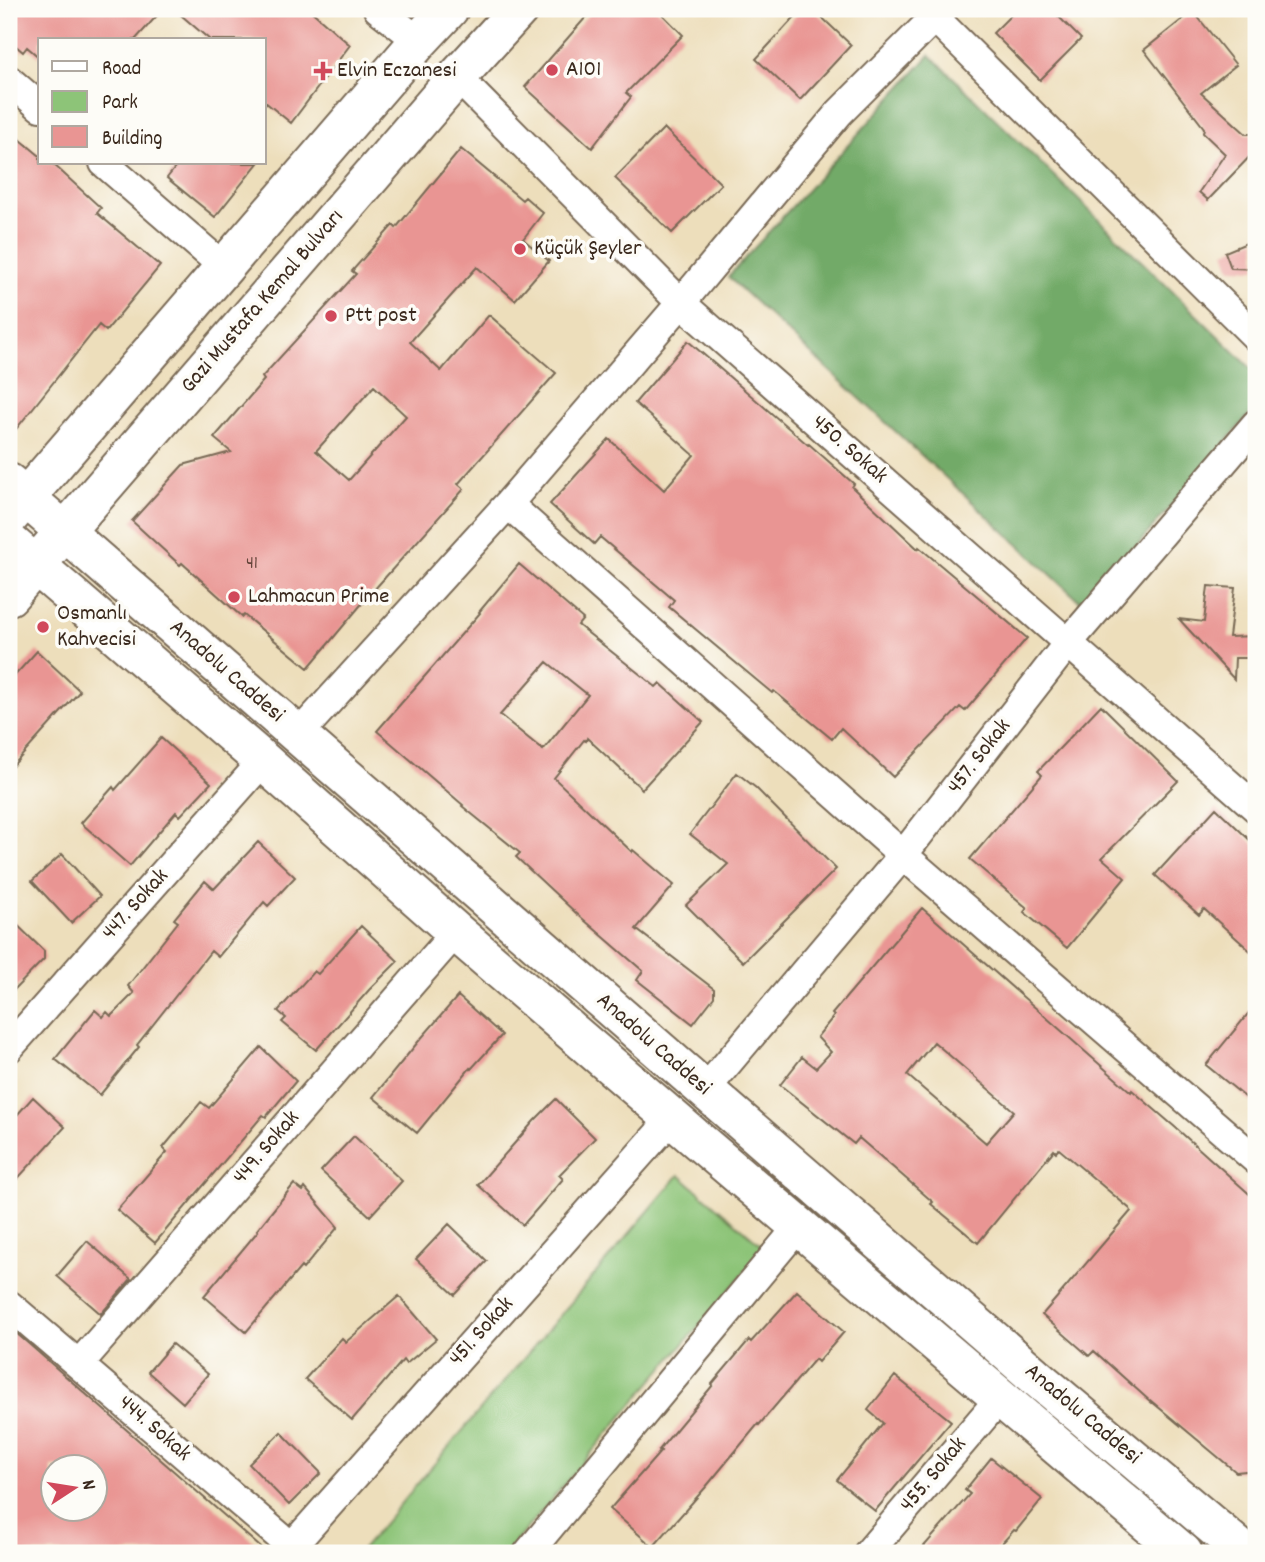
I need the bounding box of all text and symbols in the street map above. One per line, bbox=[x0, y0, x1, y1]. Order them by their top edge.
legend bbox=[38, 38, 266, 164]
place label: A101 bbox=[566, 54, 601, 87]
text: Road bbox=[102, 55, 141, 85]
place label: Elvin Eczanesi bbox=[337, 55, 456, 88]
marker: A101 bbox=[544, 62, 560, 78]
marker: Elvin Eczanesi bbox=[315, 63, 331, 79]
text: Park bbox=[102, 89, 138, 119]
text: Building bbox=[102, 125, 162, 155]
street label: Gazi Mustafa Kemal Bulvarı bbox=[174, 203, 352, 401]
place label: Küçük Şeyler bbox=[534, 233, 642, 266]
marker: Küçük Şeyler bbox=[512, 241, 528, 257]
place label: Ptt post bbox=[345, 300, 417, 333]
marker: Ptt post bbox=[323, 308, 339, 324]
street label: 450. Sokak bbox=[804, 407, 894, 493]
house number: 41 bbox=[246, 551, 258, 578]
place label: Lahmacun Prime bbox=[248, 581, 389, 614]
marker: Lahmacun Prime bbox=[226, 589, 242, 605]
place label: Osmanlı Kahvecisi bbox=[57, 598, 136, 657]
street label: Anadolu Caddesi bbox=[161, 613, 291, 731]
marker: Osmanlı Kahvecisi bbox=[35, 619, 51, 635]
street label: 457. Sokak bbox=[940, 712, 1020, 802]
street label: 447. Sokak bbox=[95, 862, 177, 948]
street label: Anadolu Caddesi bbox=[588, 986, 718, 1104]
street label: 449. Sokak bbox=[225, 1104, 309, 1192]
street label: 451. Sokak bbox=[442, 1290, 522, 1374]
street label: Anadolu Caddesi bbox=[1016, 1356, 1148, 1474]
street label: 444. Sokak bbox=[110, 1388, 198, 1470]
street label: 455. Sokak bbox=[892, 1430, 976, 1520]
north arrow bbox=[38, 1454, 108, 1524]
text: N bbox=[73, 1478, 101, 1493]

